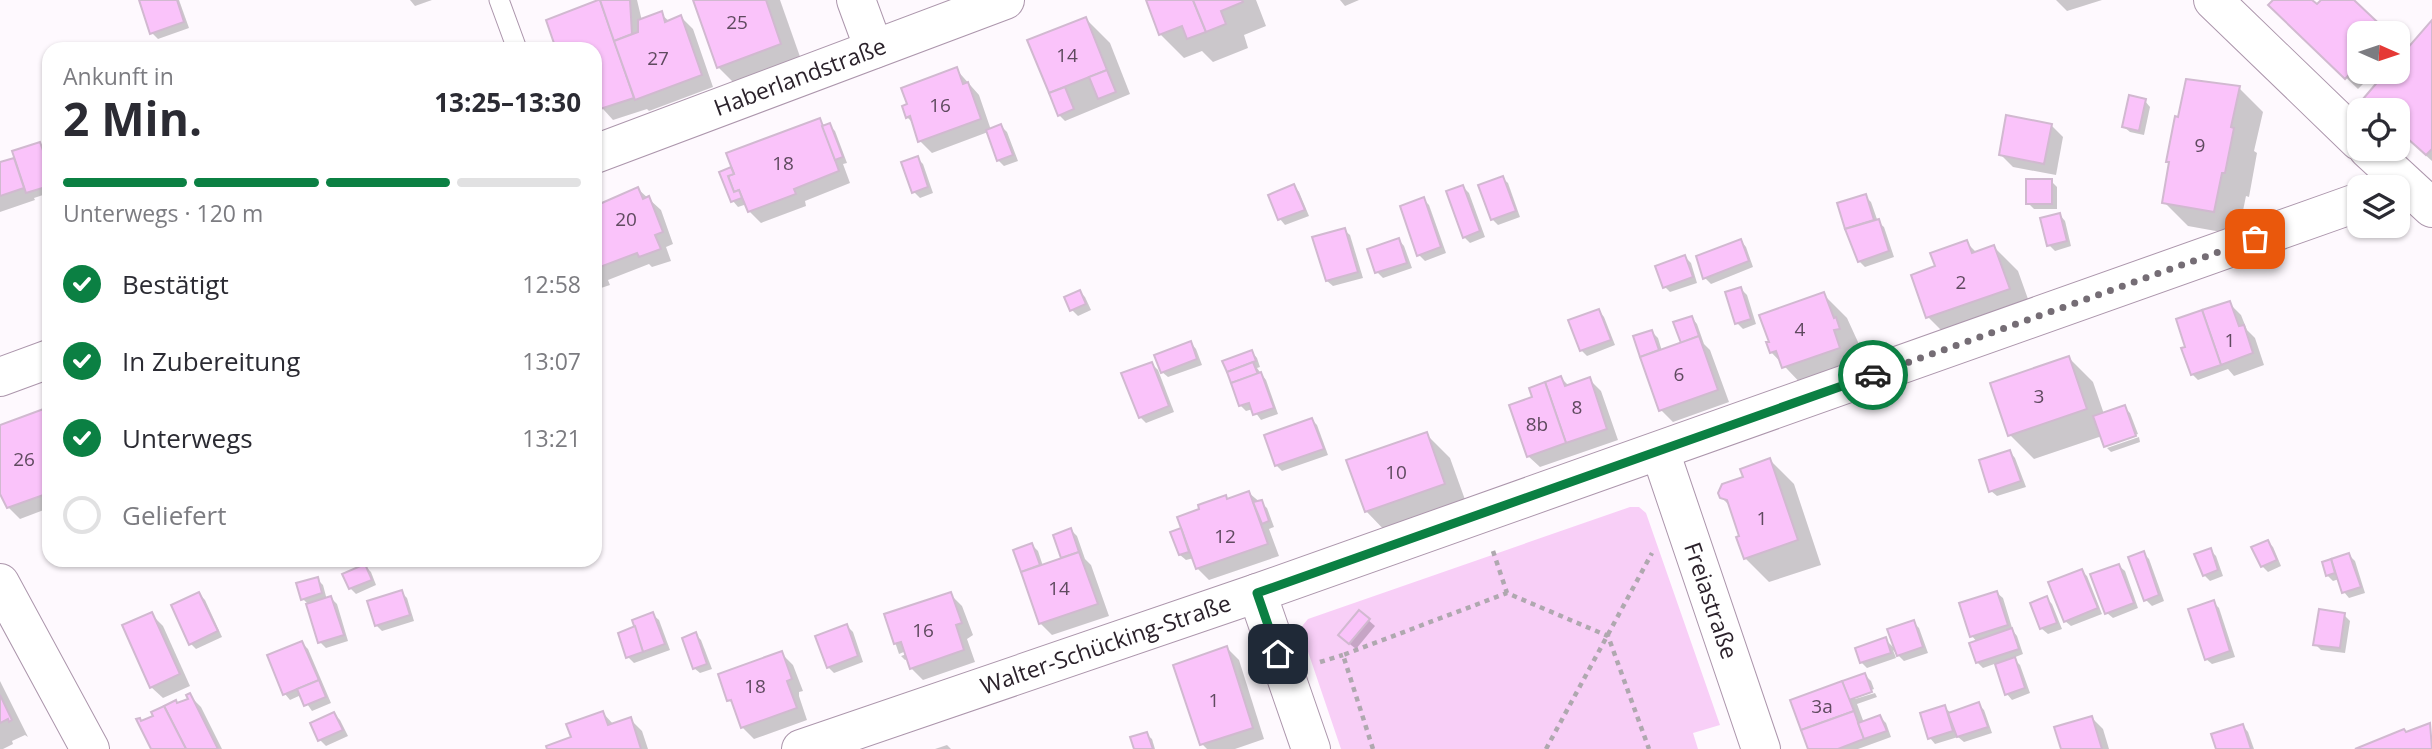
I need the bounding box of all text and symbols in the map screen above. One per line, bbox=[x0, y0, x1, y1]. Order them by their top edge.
house number: 25 bbox=[726, 9, 748, 35]
north arrow bbox=[2347, 21, 2410, 84]
map controls bbox=[2347, 21, 2410, 238]
street label: Haberlandstraße bbox=[709, 29, 890, 123]
house number: 14 bbox=[1056, 42, 1078, 68]
house number: 27 bbox=[647, 45, 669, 71]
text: Ankunft in bbox=[63, 60, 174, 92]
text: 13:25–13:30 bbox=[434, 84, 581, 120]
text: 2 Min. bbox=[63, 87, 202, 149]
house number: 16 bbox=[929, 92, 951, 118]
button: locate bbox=[2347, 98, 2410, 161]
house number: 9 bbox=[2195, 132, 2205, 158]
house number: 18 bbox=[772, 150, 794, 176]
button: layers bbox=[2347, 175, 2410, 238]
text: Unterwegs · 120 m bbox=[63, 197, 263, 229]
house number: 20 bbox=[615, 206, 637, 232]
pin bbox=[2225, 209, 2285, 269]
icon: bag bbox=[2236, 220, 2274, 258]
icon: check bbox=[63, 265, 101, 303]
text: Bestätigt bbox=[122, 266, 229, 302]
text: 12:58 bbox=[522, 268, 581, 300]
house number: 2 bbox=[1956, 269, 1966, 295]
house number: 4 bbox=[1795, 316, 1806, 342]
house number: 1 bbox=[2225, 327, 2235, 353]
courier bbox=[1838, 340, 1908, 410]
icon: check bbox=[63, 342, 101, 380]
text: In Zubereitung bbox=[122, 343, 300, 379]
text: 13:07 bbox=[522, 345, 581, 377]
icon: car bbox=[1854, 356, 1892, 394]
house number: 6 bbox=[1674, 361, 1684, 387]
house number: 3 bbox=[2034, 383, 2044, 409]
house number: 8 bbox=[1572, 394, 1582, 420]
house number: 8b bbox=[1526, 411, 1548, 437]
icon: check bbox=[63, 419, 101, 457]
text: Unterwegs bbox=[122, 420, 253, 456]
text: 13:21 bbox=[522, 422, 581, 454]
house number: 26 bbox=[13, 446, 35, 472]
house number: 10 bbox=[1385, 459, 1407, 485]
text: Geliefert bbox=[122, 497, 226, 533]
house number: 1 bbox=[1757, 505, 1767, 531]
house number: 12 bbox=[1214, 523, 1236, 549]
street label: Freiastraße bbox=[1677, 538, 1746, 663]
house number: 14 bbox=[1048, 575, 1070, 601]
street label: Walter-Schücking-Straße bbox=[976, 586, 1235, 702]
house number: 16 bbox=[912, 617, 934, 643]
pin bbox=[1248, 624, 1308, 684]
icon: home bbox=[1259, 635, 1297, 673]
house number: 18 bbox=[744, 673, 766, 699]
house number: 1 bbox=[1209, 687, 1219, 713]
house number: 3a bbox=[1811, 693, 1833, 719]

